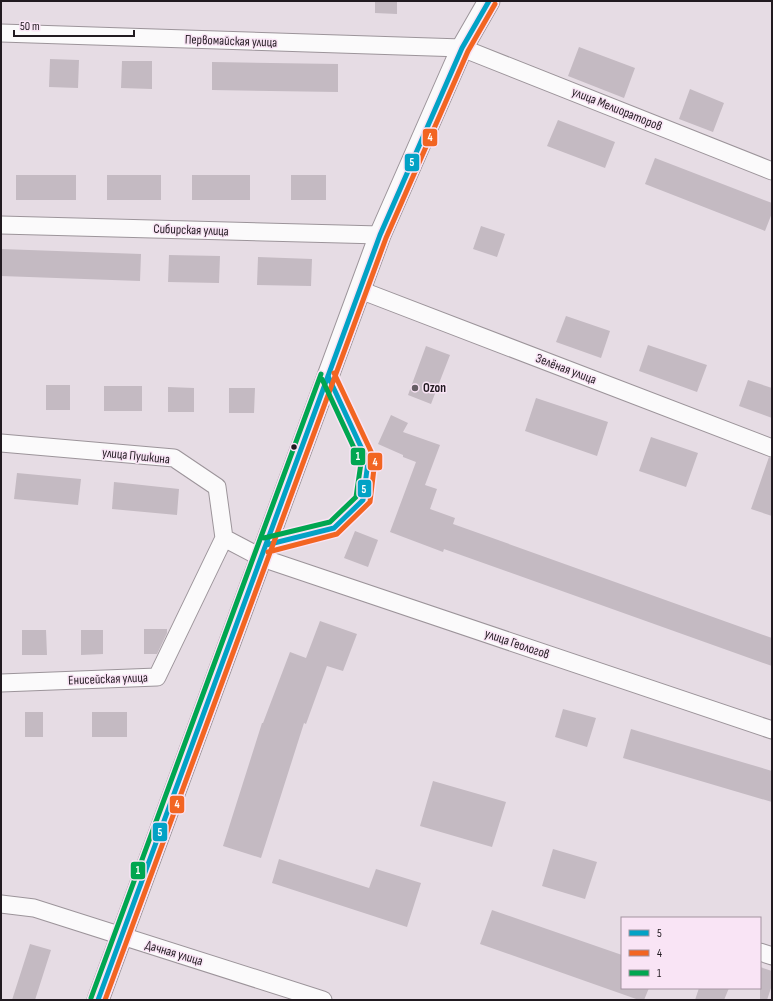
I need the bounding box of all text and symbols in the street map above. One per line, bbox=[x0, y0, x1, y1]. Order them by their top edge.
scale bar bbox=[14, 12, 134, 38]
text: 50 m bbox=[20, 19, 40, 34]
street label: Первомайская улица bbox=[185, 31, 277, 51]
street label: улица Мелиораторов bbox=[569, 84, 665, 134]
line badge: 4 bbox=[422, 128, 438, 147]
text: 4 bbox=[427, 131, 433, 144]
line badge: 5 bbox=[404, 153, 420, 172]
text: 5 bbox=[410, 156, 415, 169]
street label: Сибирская улица bbox=[153, 221, 229, 239]
street label: Зелёная улица bbox=[533, 350, 599, 388]
place label: Ozon bbox=[423, 380, 446, 396]
marker: Ozon bbox=[410, 383, 420, 393]
unlabelled marker bbox=[289, 442, 299, 452]
street label: улица Пушкина bbox=[101, 444, 171, 468]
line badge: 1 bbox=[350, 447, 366, 466]
text: 1 bbox=[356, 450, 361, 463]
line badge: 4 bbox=[367, 452, 383, 471]
text: 4 bbox=[372, 456, 378, 469]
line badge: 5 bbox=[357, 479, 372, 498]
text: 5 bbox=[362, 483, 367, 496]
street label: улица Геологов bbox=[482, 625, 552, 663]
street label: Енисейская улица bbox=[68, 670, 148, 688]
line badge: 4 bbox=[169, 795, 185, 814]
text: 4 bbox=[174, 798, 180, 811]
line badge: 5 bbox=[152, 822, 168, 842]
text: 5 bbox=[158, 826, 163, 839]
line badge: 1 bbox=[130, 861, 146, 880]
text: 1 bbox=[136, 864, 141, 877]
legend bbox=[621, 917, 761, 989]
text: 5 bbox=[657, 926, 662, 941]
street label: Дачная улица bbox=[143, 937, 205, 969]
text: 4 bbox=[657, 946, 662, 961]
text: 1 bbox=[657, 966, 662, 981]

